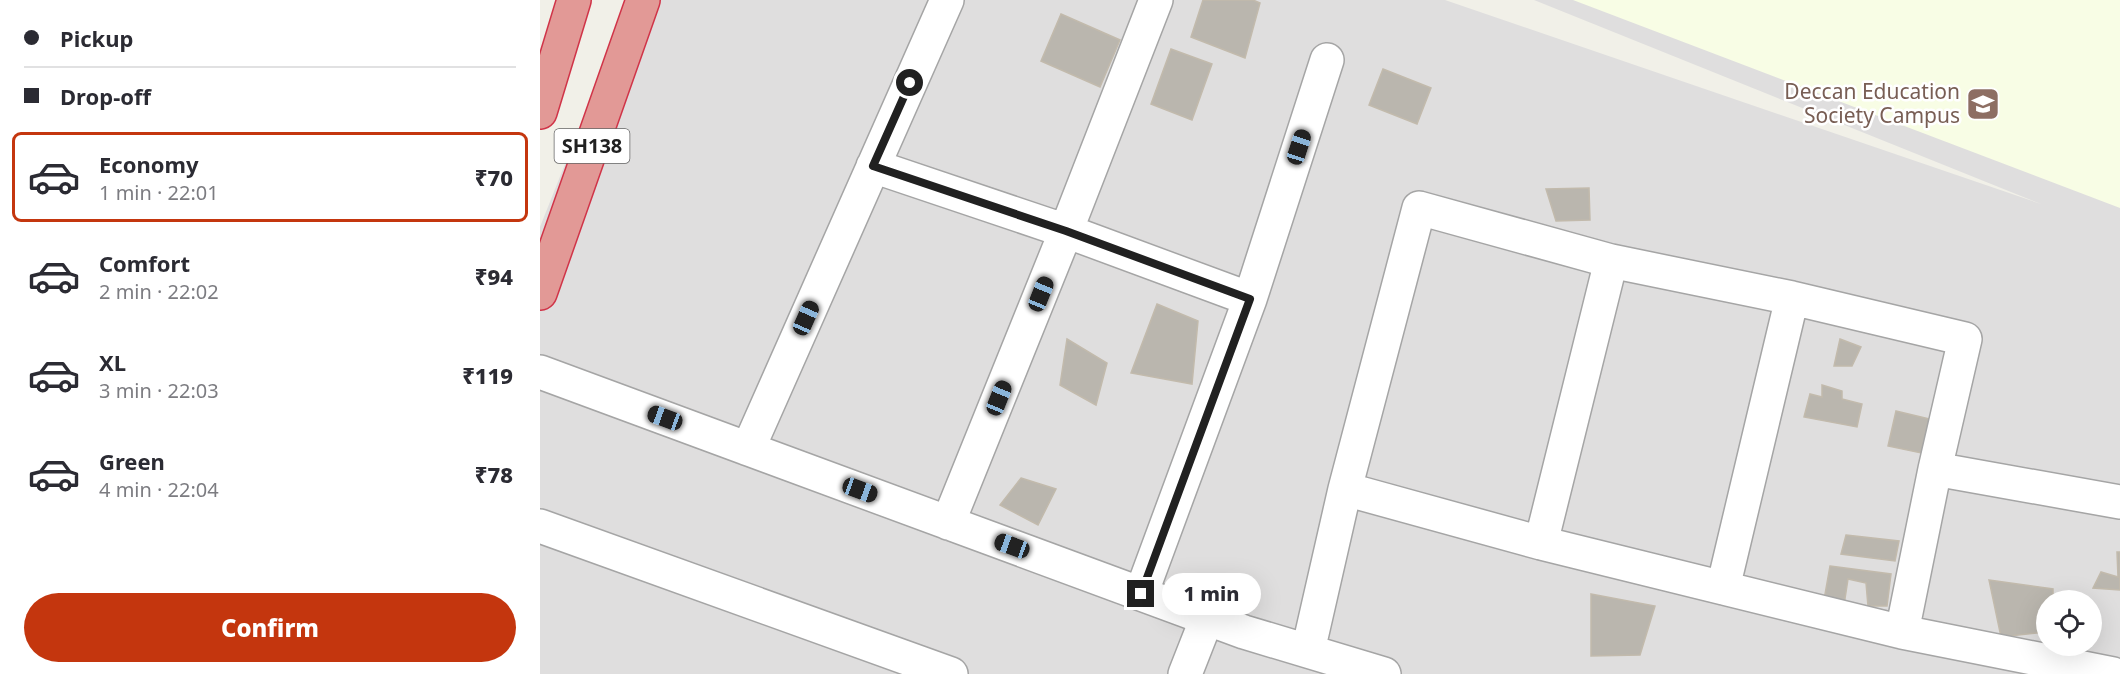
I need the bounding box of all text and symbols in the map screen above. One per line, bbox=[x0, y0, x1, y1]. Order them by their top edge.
text: Pickup bbox=[60, 23, 133, 53]
route start bbox=[896, 69, 923, 96]
place label: Deccan Education Society Campus bbox=[1784, 77, 1960, 129]
text: Drop-off bbox=[60, 81, 151, 111]
school or university icon: Deccan Education Society Campus bbox=[1965, 86, 2001, 122]
car bbox=[1285, 127, 1313, 167]
road number: SH138 bbox=[554, 129, 630, 163]
text: Economy bbox=[99, 149, 198, 179]
icon: car bbox=[27, 150, 81, 204]
text: ₹70 bbox=[475, 162, 513, 192]
text: 1 min · 22:01 bbox=[99, 179, 219, 206]
text: Comfort bbox=[99, 248, 190, 278]
icon: car bbox=[27, 249, 81, 303]
text: ₹94 bbox=[475, 261, 513, 291]
car bbox=[1026, 274, 1056, 314]
text: 2 min · 22:02 bbox=[99, 278, 219, 305]
car bbox=[790, 298, 822, 338]
text: XL bbox=[99, 347, 126, 377]
icon: car bbox=[27, 348, 81, 402]
text: ₹119 bbox=[462, 360, 513, 390]
text: 3 min · 22:03 bbox=[99, 377, 219, 404]
car bbox=[984, 378, 1014, 418]
car bbox=[645, 403, 685, 433]
text: Green bbox=[99, 446, 165, 476]
icon: car bbox=[27, 447, 81, 501]
text: ₹78 bbox=[475, 459, 513, 489]
car bbox=[840, 475, 880, 505]
text: 4 min · 22:04 bbox=[99, 476, 219, 503]
car bbox=[992, 531, 1032, 561]
callout: 1 min bbox=[1162, 573, 1261, 615]
route end bbox=[1127, 580, 1154, 607]
text: 1 min bbox=[1184, 580, 1239, 607]
map controls bbox=[2036, 590, 2102, 656]
button: locate bbox=[2036, 590, 2102, 656]
button: Confirm bbox=[24, 593, 516, 662]

